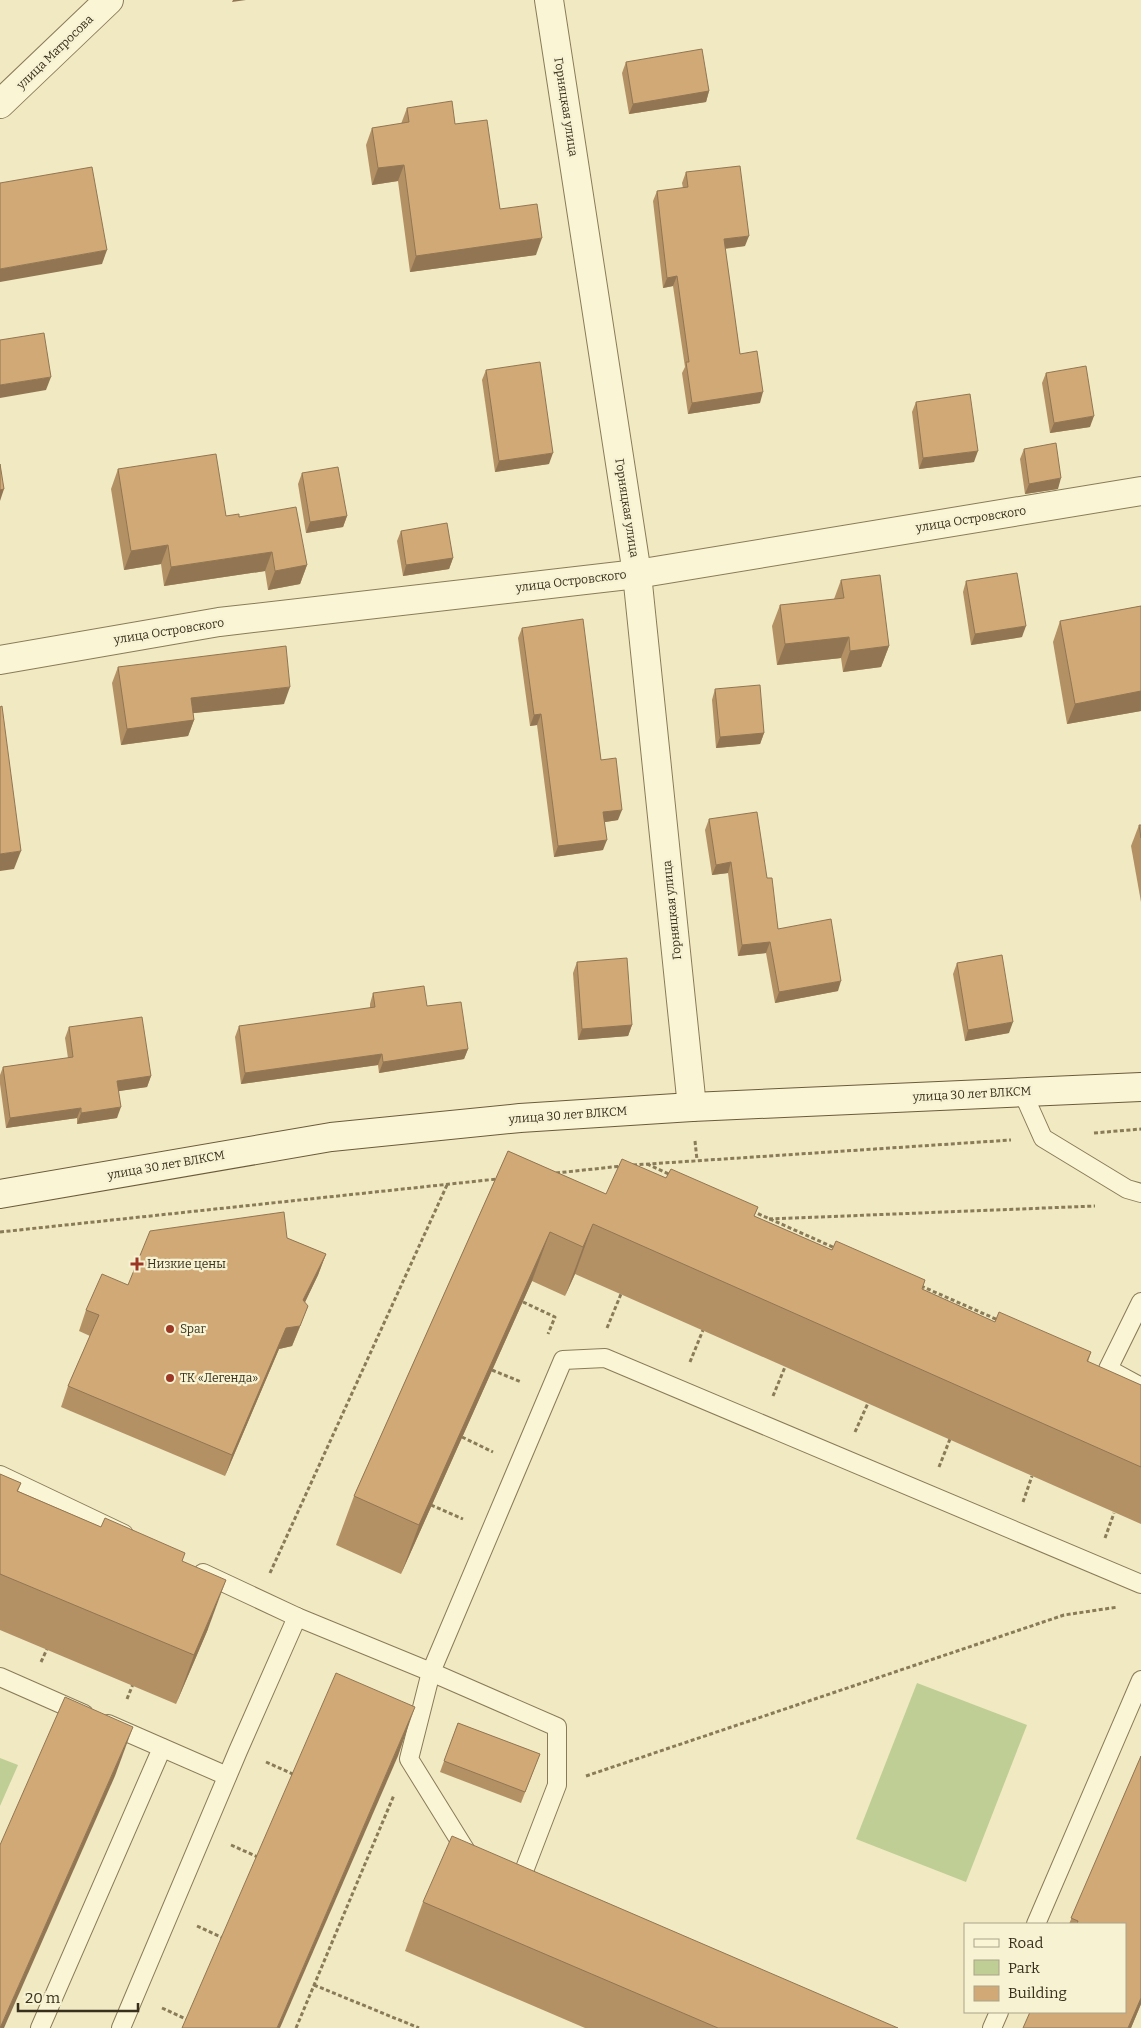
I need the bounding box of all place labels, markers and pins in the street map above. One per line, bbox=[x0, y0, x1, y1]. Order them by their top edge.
place label: Низкие цены bbox=[147, 1257, 226, 1271]
marker: Низкие цены bbox=[131, 1258, 143, 1270]
place label: Spar bbox=[180, 1322, 207, 1336]
marker: Spar bbox=[164, 1323, 176, 1335]
place label: ТК «Легенда» bbox=[180, 1371, 258, 1385]
marker: ТК «Легенда» bbox=[164, 1372, 176, 1384]

